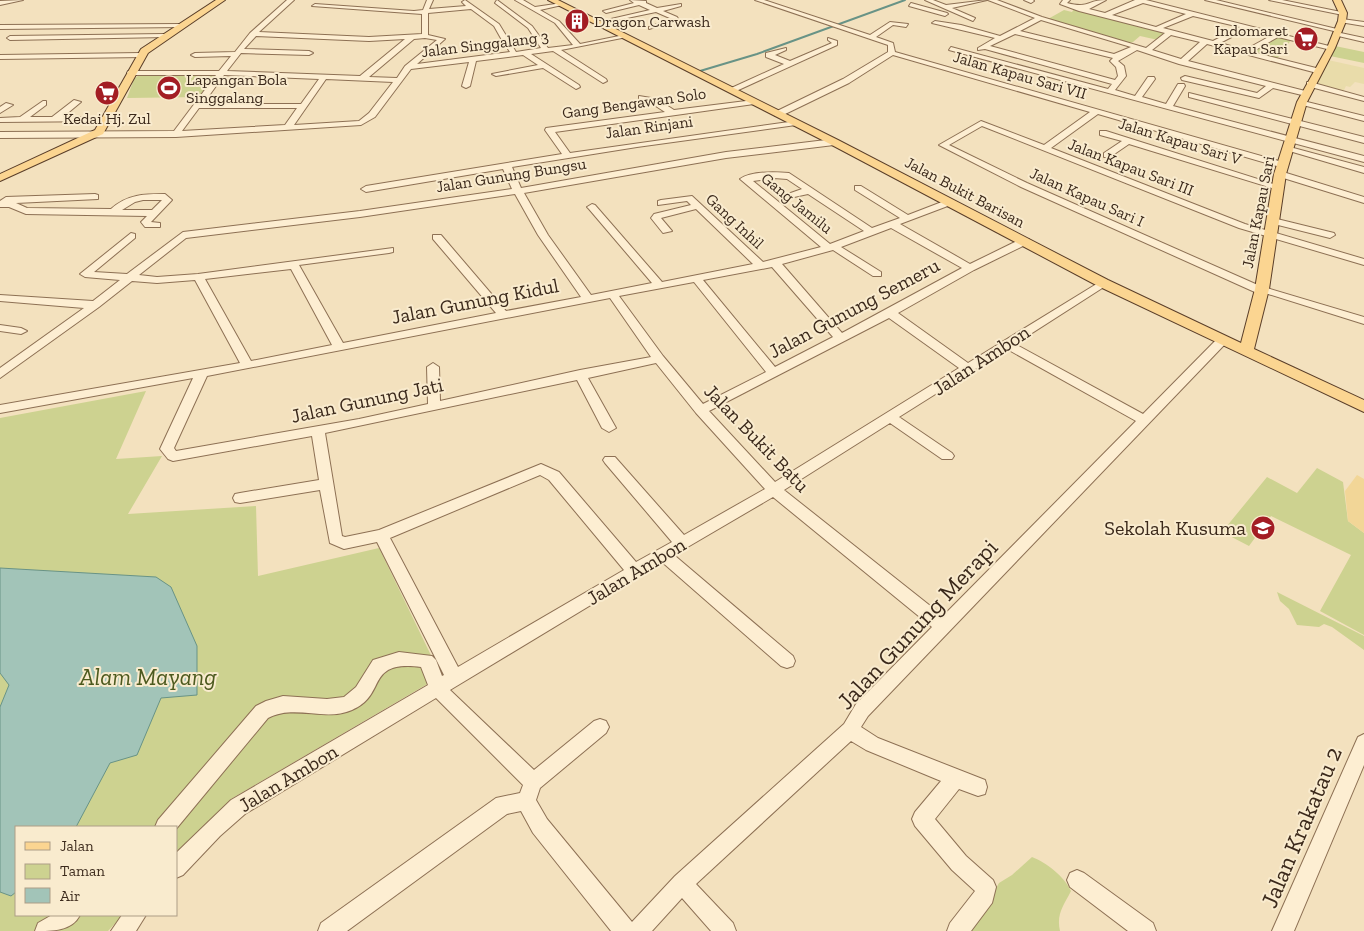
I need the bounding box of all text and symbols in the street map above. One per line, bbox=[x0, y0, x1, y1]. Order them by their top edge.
building icon: Dragon Carwash bbox=[564, 8, 590, 34]
place label: Dragon Carwash bbox=[594, 12, 710, 31]
place label: Indomaret Kapau Sari bbox=[1213, 21, 1289, 58]
supermarket icon: Indomaret Kapau Sari bbox=[1293, 26, 1319, 52]
street label: Jalan Singgalang 3 bbox=[420, 27, 550, 61]
street label: Jalan Kapau Sari VII bbox=[951, 47, 1089, 103]
place label: Lapangan Bola Singgalang bbox=[186, 70, 288, 107]
sports icon: Lapangan Bola Singgalang bbox=[156, 75, 182, 101]
supermarket icon: Kedai Hj. Zul bbox=[94, 80, 120, 106]
street label: Gang Bengawan Solo bbox=[561, 84, 707, 122]
place label: Kedai Hj. Zul bbox=[63, 109, 151, 128]
street label: Jalan Rinjani bbox=[604, 111, 695, 143]
street label: Jalan Kapau Sari V bbox=[1116, 113, 1244, 169]
street label: Jalan Kapau Sari III bbox=[1065, 134, 1197, 200]
street label: Jalan Bukit Barisan bbox=[902, 152, 1029, 232]
street label: Jalan Gunung Bungsu bbox=[435, 154, 587, 196]
street label: Jalan Kapau Sari bbox=[1238, 154, 1278, 270]
street label: Jalan Kapau Sari I bbox=[1027, 163, 1147, 231]
street label: Gang Jamilu bbox=[758, 169, 836, 238]
street label: Gang Inhil bbox=[702, 189, 768, 253]
street label: Jalan Gunung Semeru bbox=[764, 253, 944, 363]
street label: Jalan Gunung Kidul bbox=[389, 273, 561, 329]
street label: Jalan Ambon bbox=[928, 319, 1035, 400]
street label: Jalan Gunung Jati bbox=[289, 372, 446, 428]
street label: Jalan Bukit Batu bbox=[699, 379, 815, 497]
school or university icon: Sekolah Kusuma bbox=[1250, 515, 1276, 541]
place label: Sekolah Kusuma bbox=[1104, 516, 1246, 540]
street label: Jalan Ambon bbox=[582, 532, 690, 610]
street label: Jalan Gunung Merapi bbox=[831, 533, 1004, 715]
park label: Alam Mayang bbox=[78, 662, 217, 691]
street label: Jalan Ambon bbox=[234, 739, 342, 817]
street label: Jalan Krakatau 2 bbox=[1254, 742, 1348, 912]
legend bbox=[15, 826, 178, 916]
text: Jalan bbox=[60, 837, 94, 855]
text: Taman bbox=[60, 862, 105, 880]
text: Air bbox=[60, 887, 80, 905]

